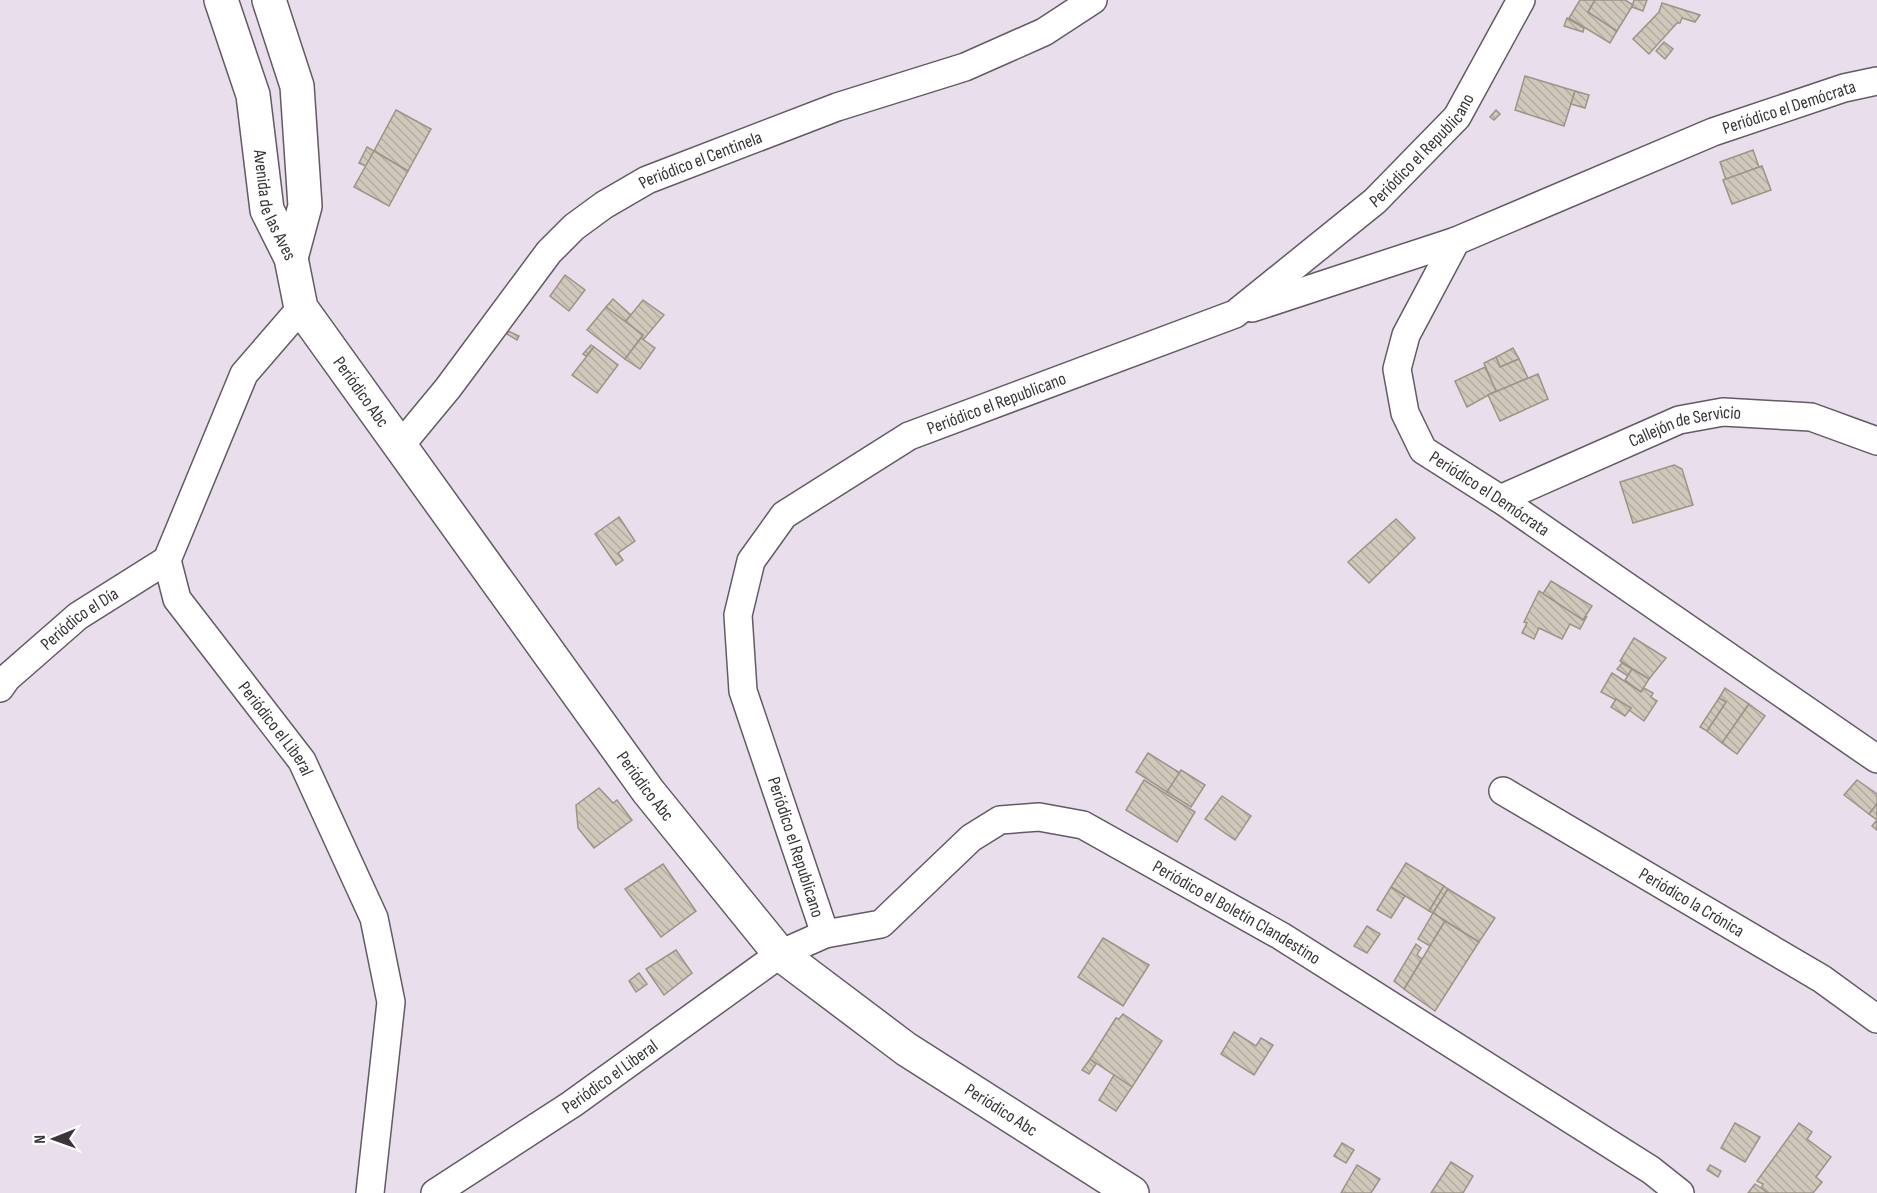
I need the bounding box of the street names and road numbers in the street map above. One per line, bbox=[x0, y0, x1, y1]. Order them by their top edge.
street label: Periódico el Demócrata bbox=[1720, 76, 1859, 139]
street label: Periódico el Republicano bbox=[1366, 90, 1479, 212]
street label: Periódico el Centinela bbox=[635, 127, 765, 194]
street label: Avenida de las Aves bbox=[249, 147, 300, 264]
street label: Periódico Abc bbox=[328, 353, 393, 432]
street label: Periódico el Republicano bbox=[924, 368, 1069, 439]
street label: Callejón de Servicio bbox=[1625, 402, 1742, 452]
street label: Periódico el Demócrata bbox=[1425, 447, 1553, 541]
street label: Periódico el Día bbox=[36, 583, 122, 655]
street label: Periódico el Liberal bbox=[234, 678, 317, 779]
street label: Periódico Abc bbox=[612, 747, 678, 825]
street label: Periódico el Republicano bbox=[763, 774, 828, 920]
street label: Periódico el Boletín Clandestino bbox=[1149, 856, 1324, 969]
street label: Periódico la Crónica bbox=[1635, 864, 1748, 942]
street label: Periódico el Liberal bbox=[558, 1036, 662, 1119]
street label: Periódico Abc bbox=[961, 1079, 1041, 1141]

